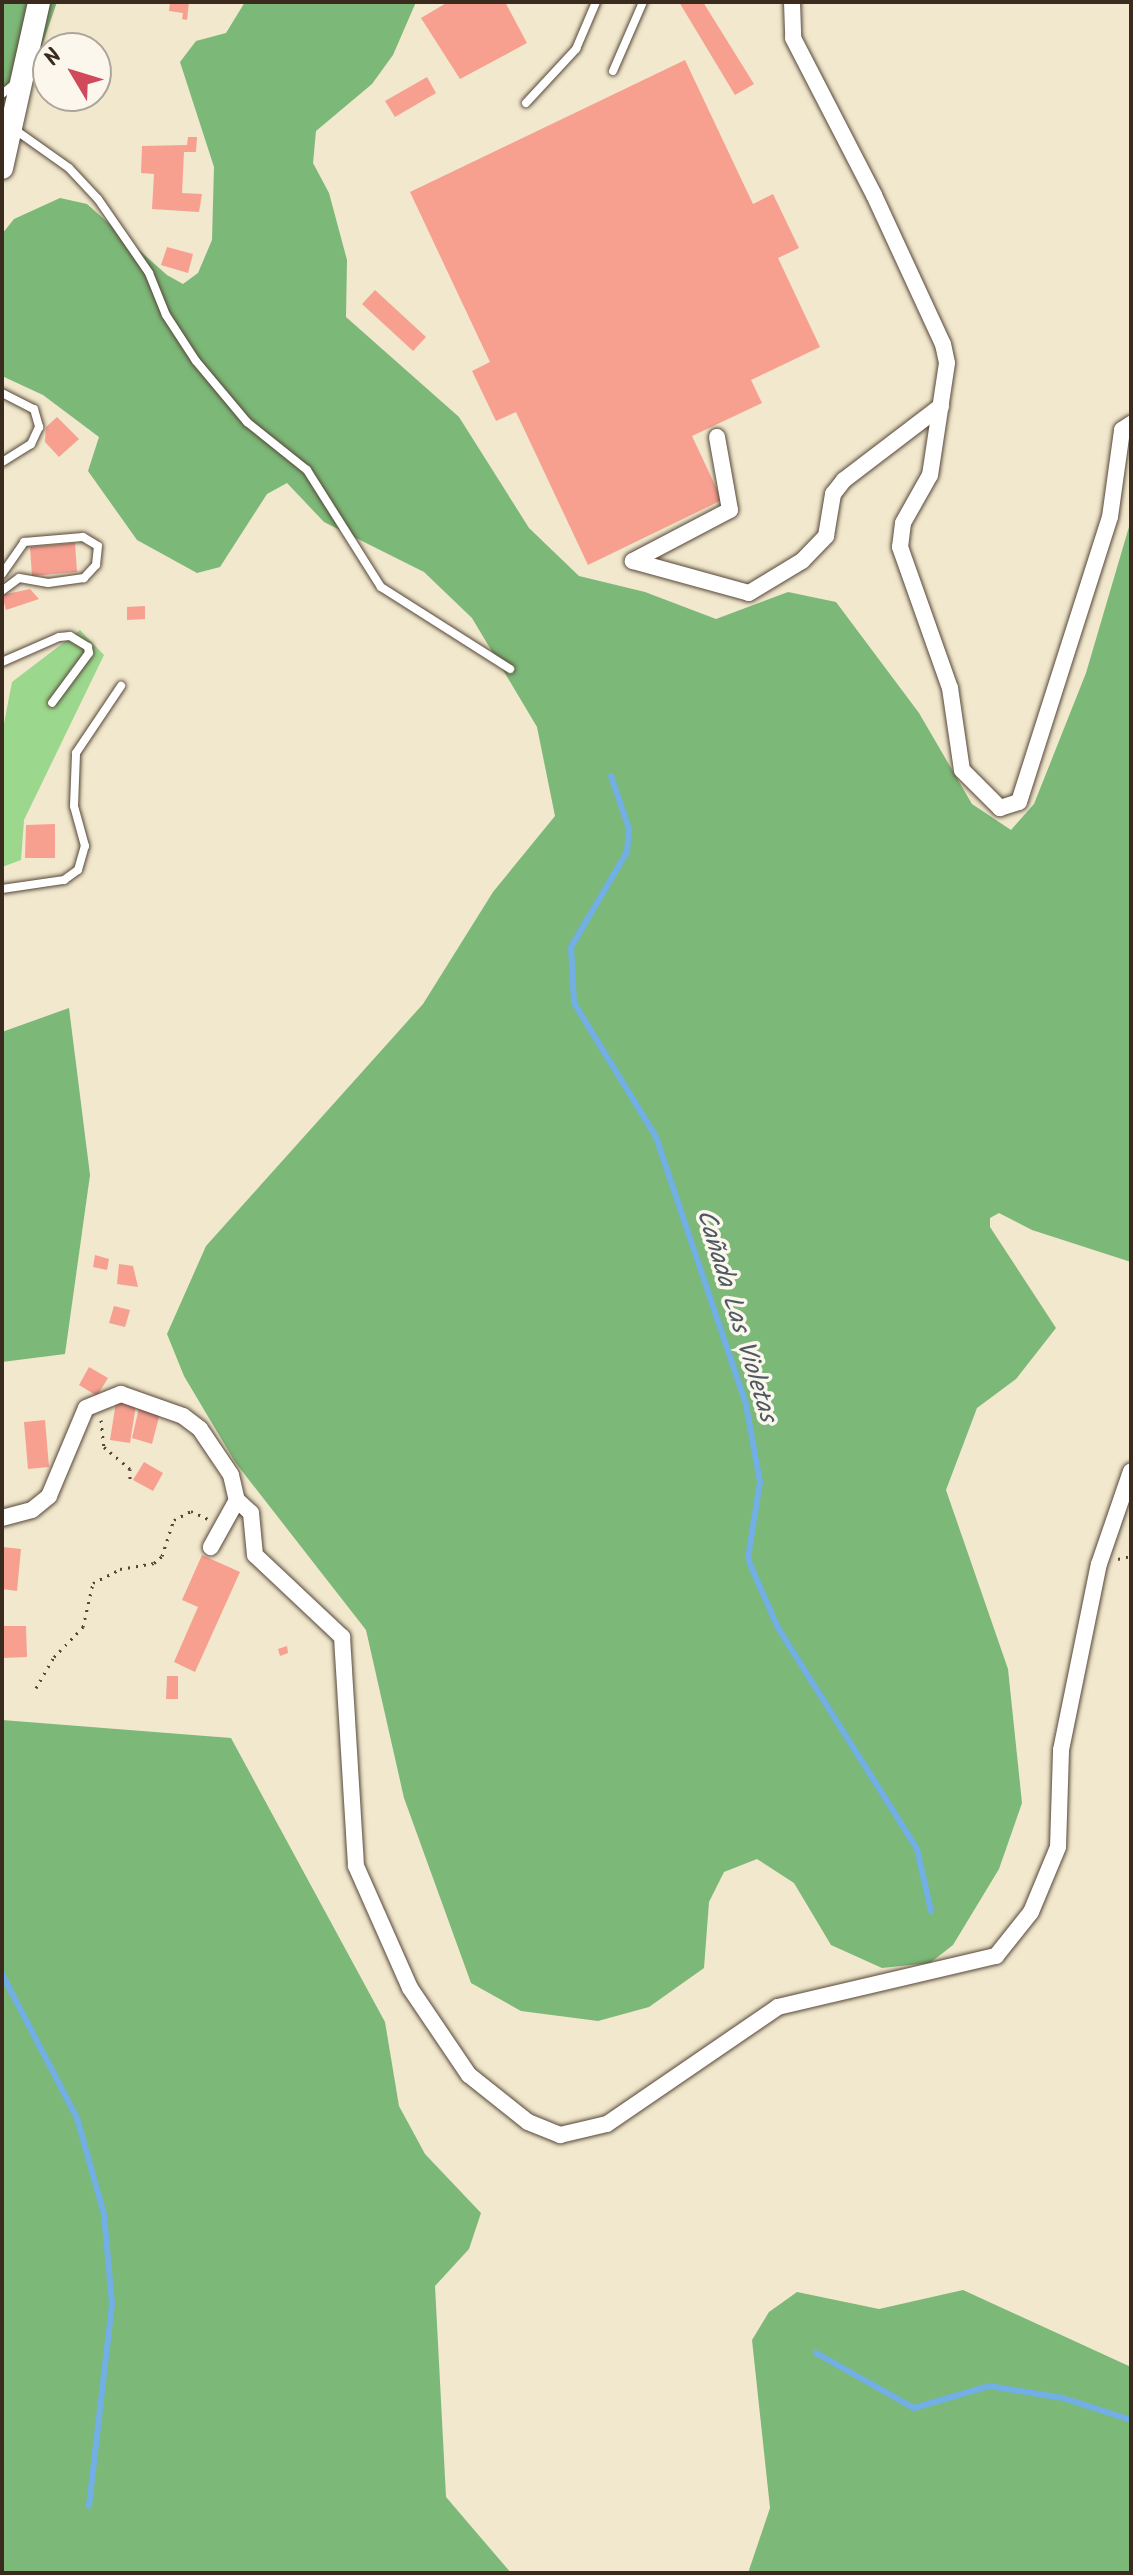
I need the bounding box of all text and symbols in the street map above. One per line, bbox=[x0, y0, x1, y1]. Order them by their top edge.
north arrow bbox=[32, 32, 112, 112]
text: N bbox=[36, 42, 72, 74]
water label: Cañada Las Violetas bbox=[688, 1206, 782, 1426]

